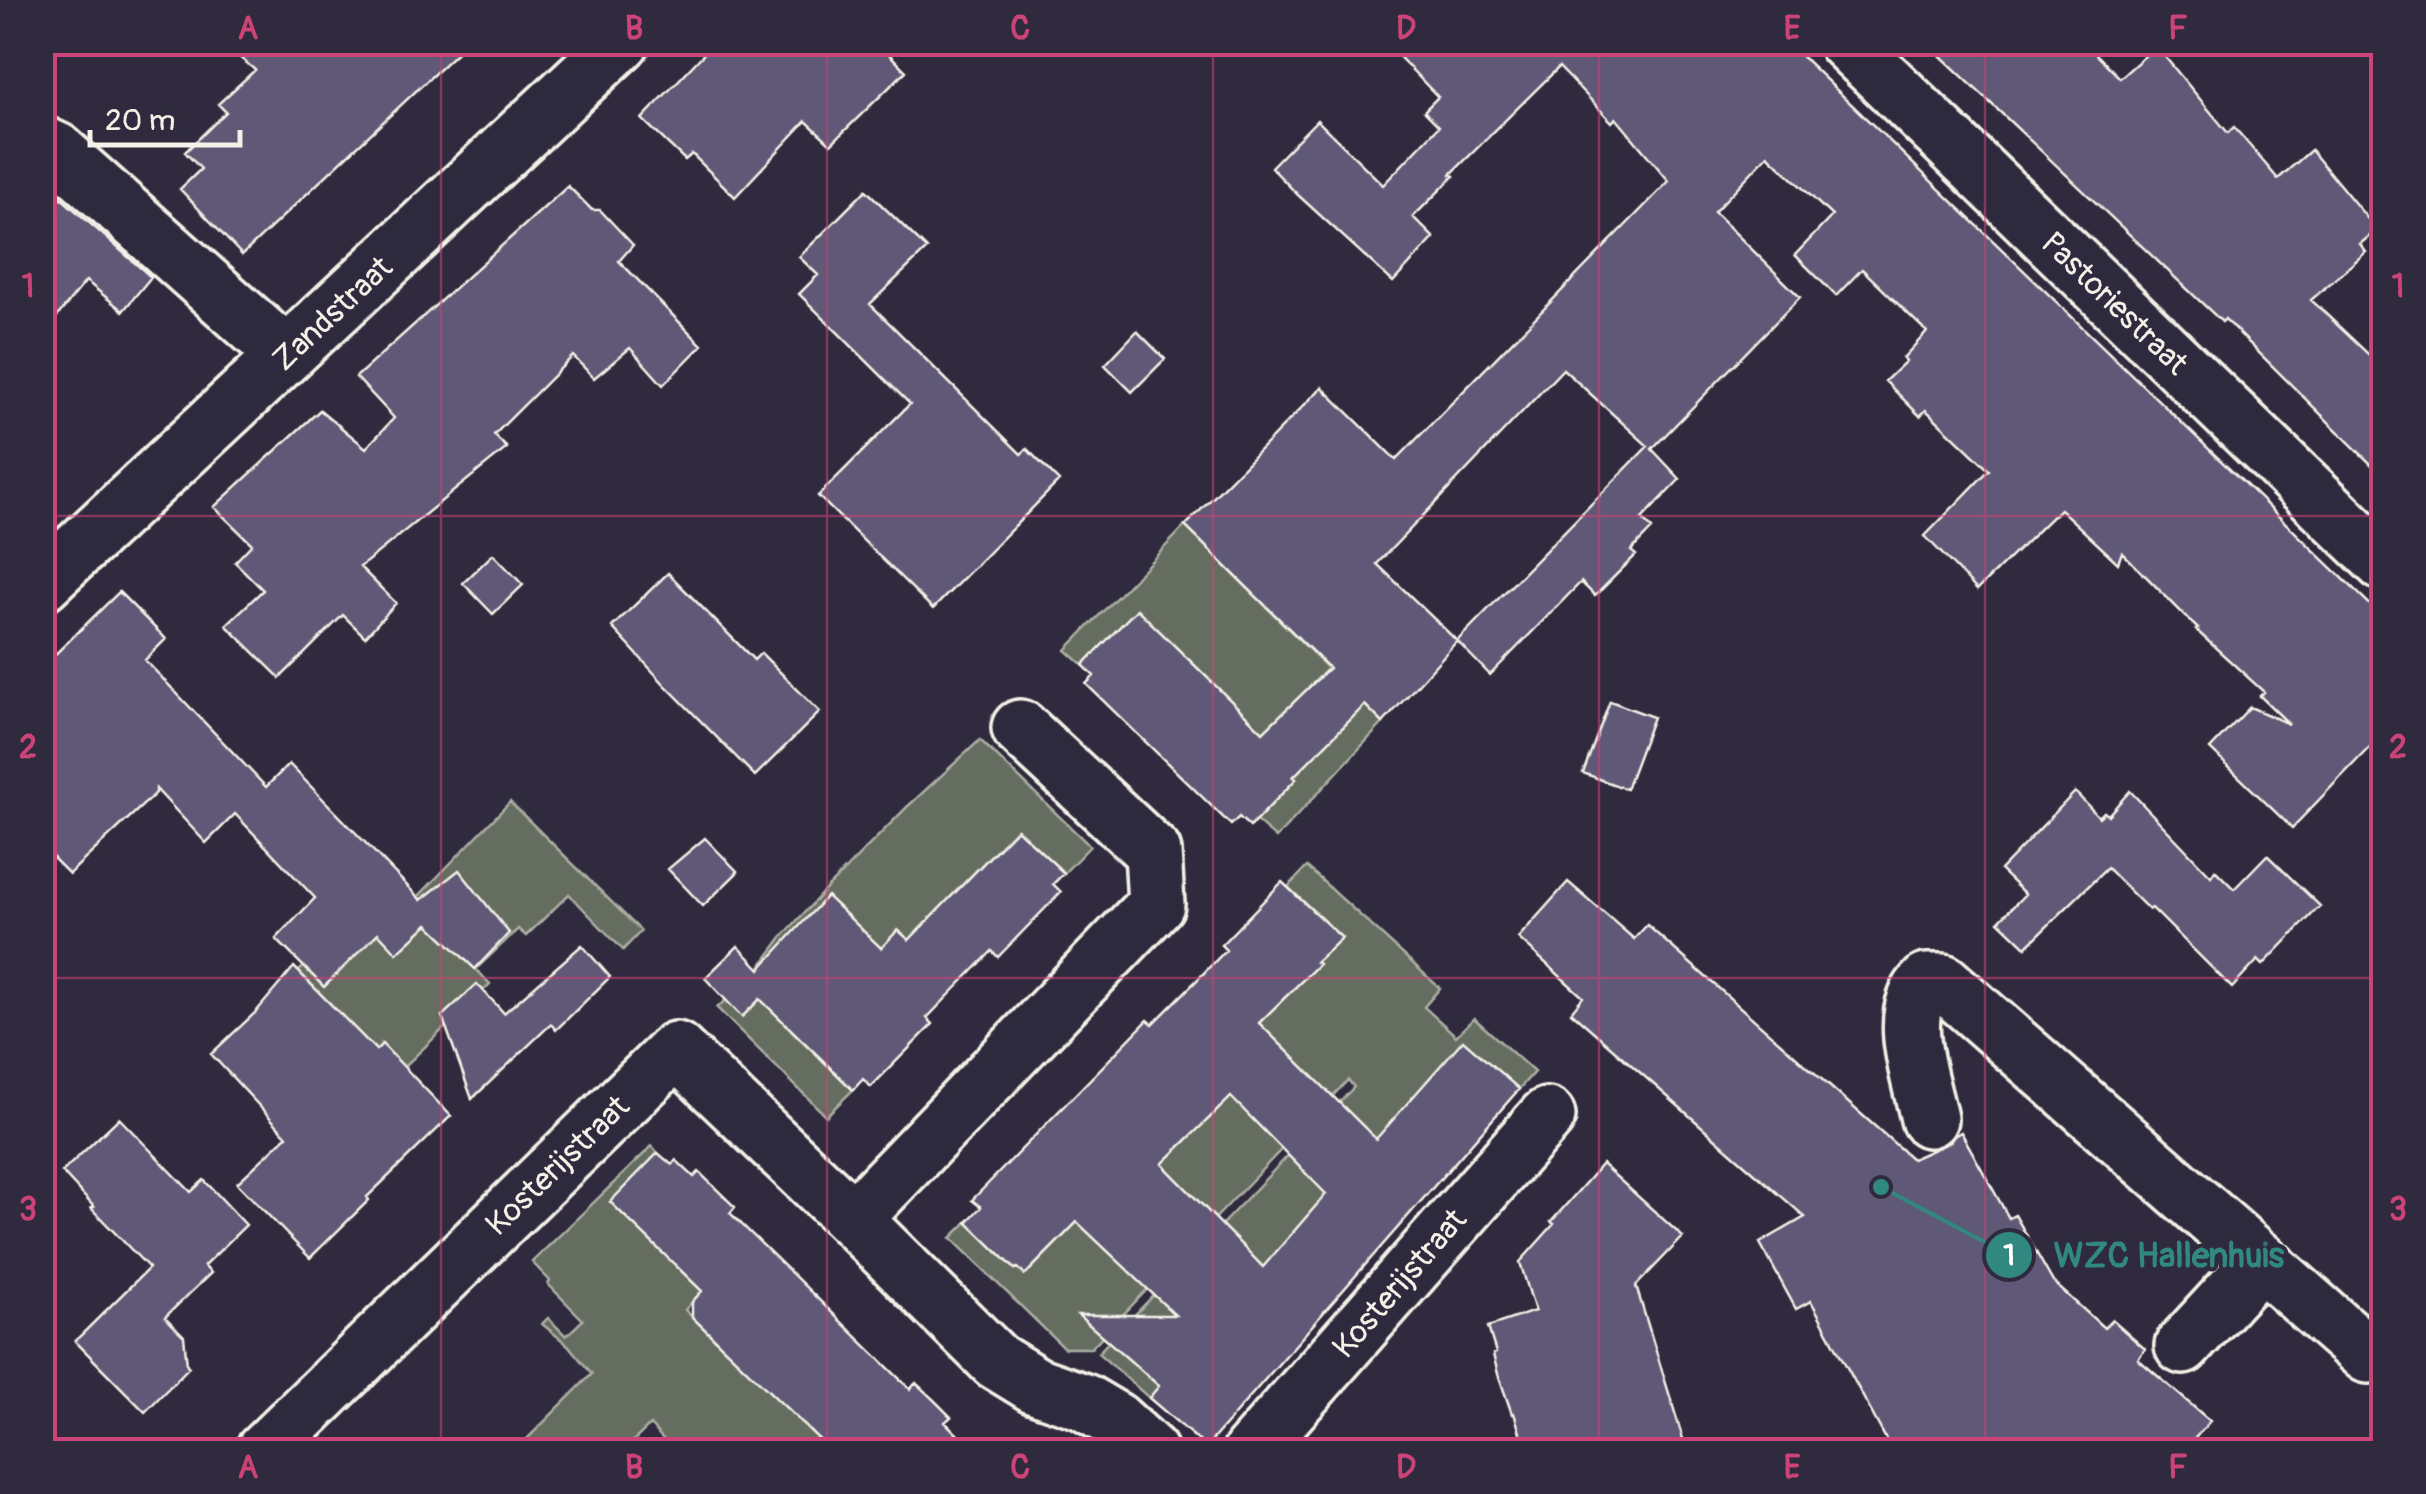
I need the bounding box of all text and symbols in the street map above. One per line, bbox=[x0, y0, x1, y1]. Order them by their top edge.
text: A bbox=[238, 9, 259, 49]
text: B bbox=[625, 9, 643, 49]
text: C bbox=[1010, 9, 1030, 49]
text: D bbox=[1396, 9, 1416, 49]
text: E bbox=[1784, 9, 1801, 49]
text: F bbox=[2168, 9, 2188, 49]
scale bar bbox=[90, 85, 240, 147]
text: 20 m bbox=[105, 102, 175, 139]
street label: Pastoriestraat bbox=[2032, 224, 2196, 384]
street label: Zandstraat bbox=[264, 248, 401, 379]
text: 1 bbox=[22, 267, 34, 307]
text: 1 bbox=[2392, 267, 2404, 307]
text: 2 bbox=[19, 728, 37, 768]
text: 2 bbox=[2389, 728, 2407, 768]
street label: Kosterijstraat bbox=[477, 1087, 638, 1244]
text: 3 bbox=[19, 1190, 37, 1230]
text: 3 bbox=[2389, 1190, 2407, 1230]
street label: Kosterijstraat bbox=[1324, 1201, 1476, 1367]
callout: WZC Hallenhuis bbox=[1984, 1222, 2304, 1287]
text: WZC Hallenhuis bbox=[2054, 1234, 2284, 1278]
text: 1 bbox=[2003, 1237, 2015, 1274]
text: A bbox=[238, 1448, 259, 1488]
text: B bbox=[625, 1448, 643, 1488]
text: C bbox=[1010, 1448, 1030, 1488]
text: D bbox=[1396, 1448, 1416, 1488]
text: E bbox=[1784, 1448, 1801, 1488]
text: F bbox=[2168, 1448, 2188, 1488]

